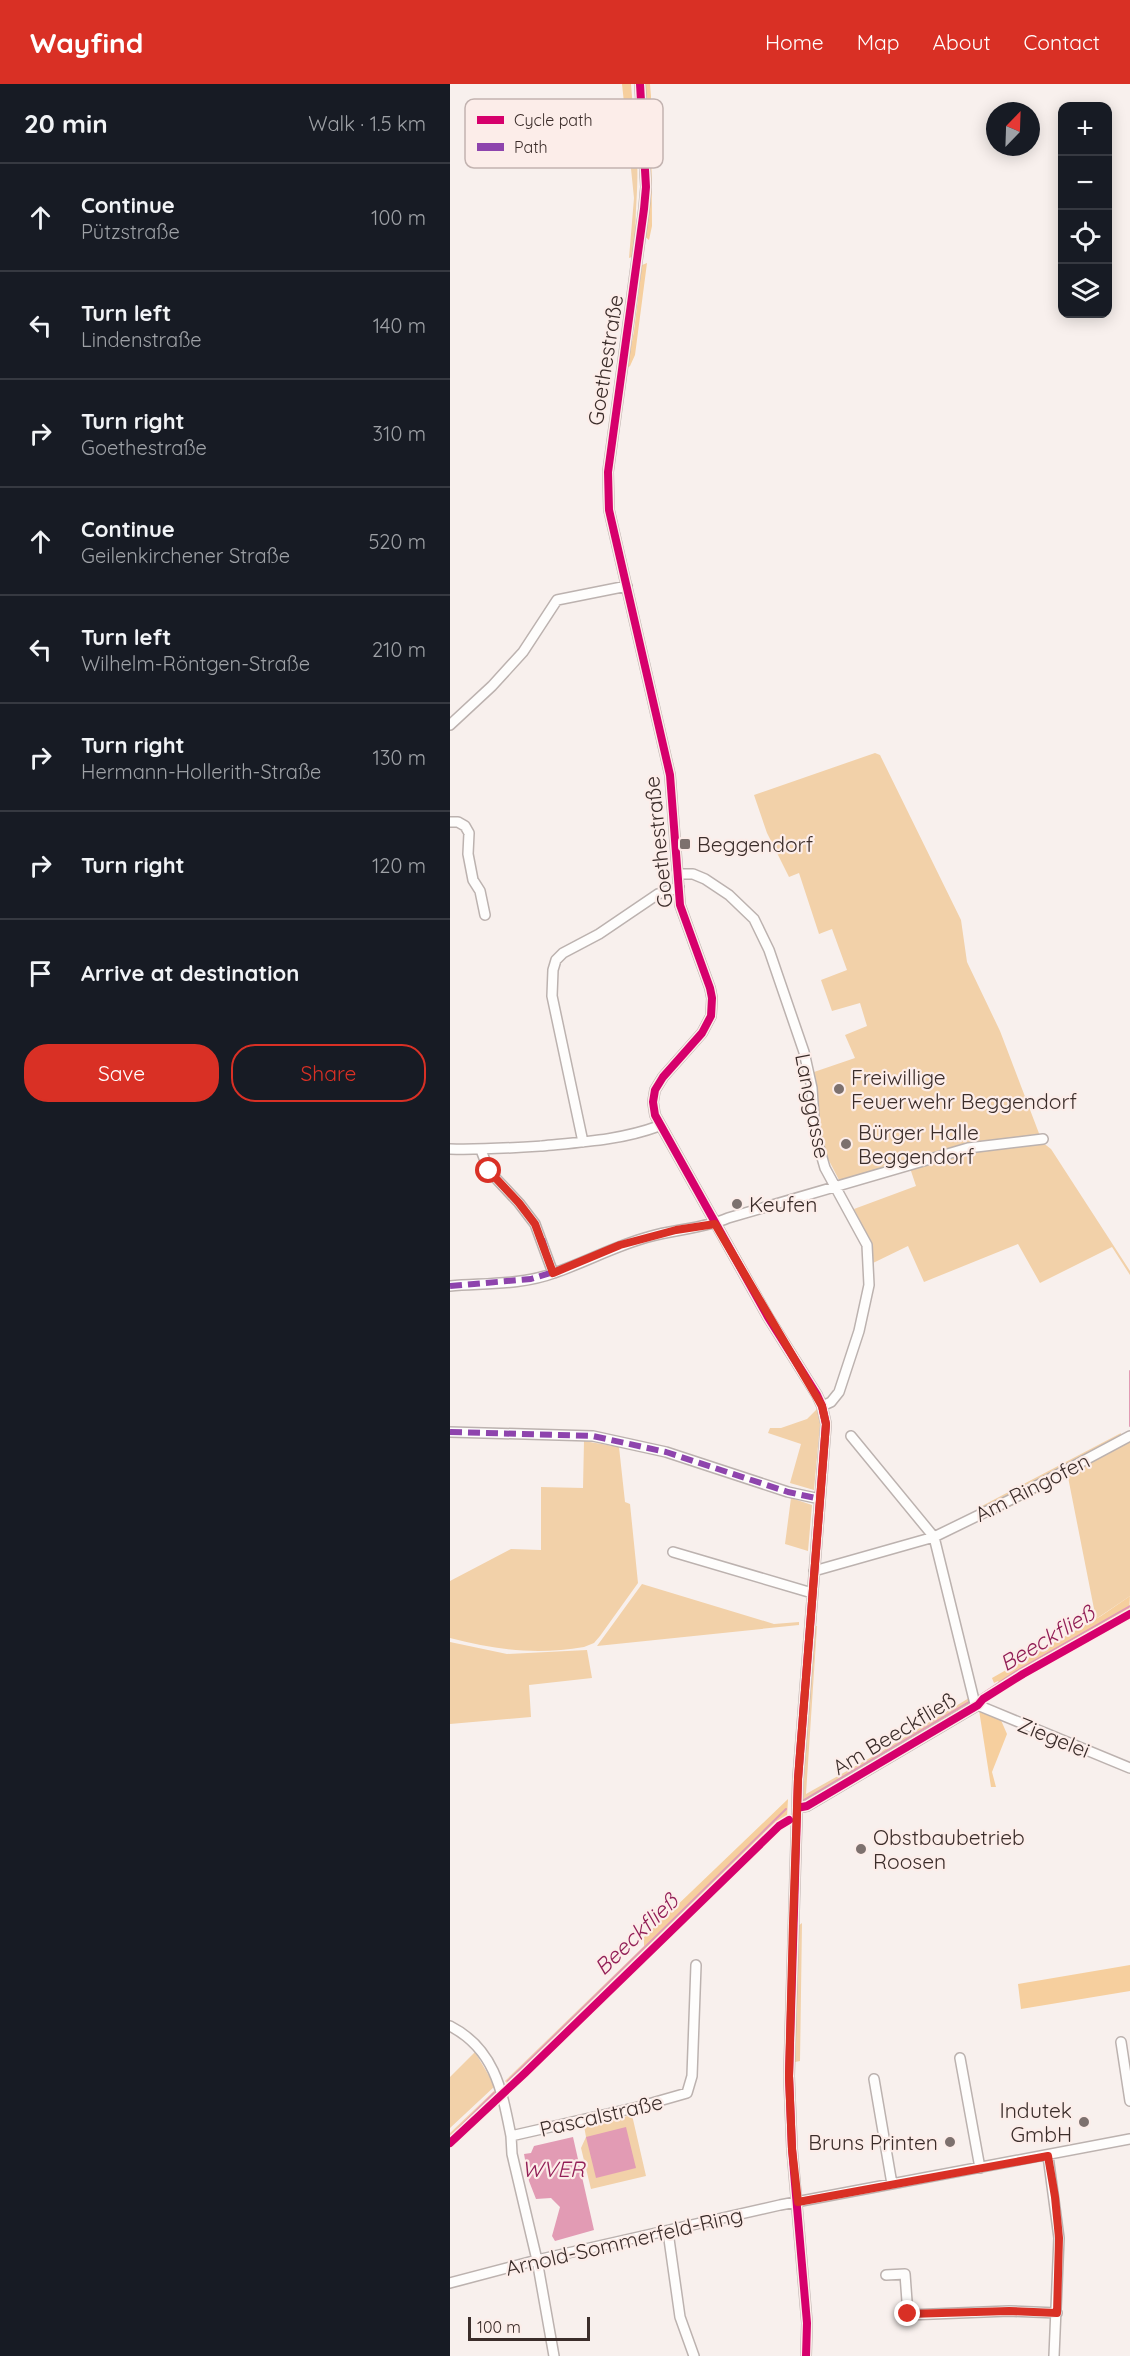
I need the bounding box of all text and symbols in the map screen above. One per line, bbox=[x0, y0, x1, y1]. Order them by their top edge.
text: Wayfind bbox=[30, 25, 143, 60]
text: Home bbox=[765, 29, 824, 55]
text: Map bbox=[857, 29, 900, 55]
text: About bbox=[933, 29, 991, 55]
text: Contact bbox=[1024, 29, 1100, 55]
legend bbox=[465, 99, 663, 168]
north arrow bbox=[986, 102, 1040, 156]
map controls bbox=[1058, 102, 1112, 318]
button: + bbox=[1058, 102, 1112, 156]
text: 20 min bbox=[24, 107, 108, 140]
text: Cycle path bbox=[514, 110, 593, 130]
text: Walk · 1.5 km bbox=[308, 111, 426, 136]
text: Path bbox=[514, 137, 548, 157]
button: − bbox=[1058, 156, 1112, 210]
text: Continue bbox=[81, 191, 175, 219]
icon: ahead bbox=[24, 201, 57, 234]
text: 100 m bbox=[371, 205, 426, 230]
button: locate bbox=[1058, 210, 1112, 264]
text: Pützstraße bbox=[81, 219, 180, 244]
button: layers bbox=[1058, 264, 1112, 318]
street label: Goethestraße bbox=[582, 293, 628, 427]
text: Turn left bbox=[81, 299, 171, 327]
icon: left bbox=[24, 309, 57, 342]
text: 140 m bbox=[373, 313, 426, 338]
text: Lindenstraße bbox=[81, 327, 202, 352]
text: Turn right bbox=[81, 407, 185, 435]
icon: right bbox=[24, 417, 57, 450]
text: 310 m bbox=[373, 421, 426, 446]
text: Goethestraße bbox=[81, 435, 207, 460]
text: Continue bbox=[81, 515, 175, 543]
icon: ahead bbox=[24, 525, 57, 558]
text: 520 m bbox=[368, 529, 426, 554]
text: Geilenkirchener Straße bbox=[81, 543, 290, 568]
text: Turn left bbox=[81, 623, 171, 651]
icon: left bbox=[24, 633, 57, 666]
text: 210 m bbox=[372, 637, 426, 662]
text: Wilhelm-Röntgen-Straße bbox=[81, 651, 310, 676]
text: Turn right bbox=[81, 731, 185, 759]
icon: right bbox=[24, 741, 57, 774]
text: 130 m bbox=[373, 745, 426, 770]
text: Hermann-Hollerith-Straße bbox=[81, 759, 321, 784]
street label: Goethestraße bbox=[638, 775, 678, 909]
place label: Beggendorf bbox=[697, 831, 814, 857]
marker: Beggendorf bbox=[678, 837, 692, 851]
icon: right bbox=[24, 849, 57, 882]
text: Turn right bbox=[81, 851, 185, 879]
text: 120 m bbox=[372, 853, 426, 878]
icon: arrive bbox=[24, 957, 57, 990]
text: Arrive at destination bbox=[81, 959, 299, 987]
button: Save bbox=[24, 1044, 219, 1102]
button: Share bbox=[231, 1044, 426, 1102]
street label: Langgasse bbox=[790, 1051, 836, 1161]
place label: Freiwillige Feuerwehr Beggendorf bbox=[851, 1064, 1077, 1114]
marker: Freiwillige Feuerwehr Beggendorf bbox=[832, 1082, 846, 1096]
place label: Bürger Halle Beggendorf bbox=[858, 1119, 979, 1169]
marker: Bürger Halle Beggendorf bbox=[839, 1137, 853, 1151]
route start bbox=[475, 1157, 501, 1183]
place label: Keufen bbox=[749, 1191, 817, 1217]
marker: Keufen bbox=[730, 1197, 744, 1211]
street label: Am Ringofen bbox=[970, 1447, 1094, 1527]
water label: Beeckfließ bbox=[994, 1598, 1101, 1677]
street label: Am Beeckfließ bbox=[828, 1686, 960, 1780]
street label: Ziegelei bbox=[1014, 1711, 1094, 1763]
place label: Obstbaubetrieb Roosen bbox=[873, 1824, 1025, 1874]
marker: Obstbaubetrieb Roosen bbox=[854, 1842, 868, 1856]
water label: Beeckfließ bbox=[588, 1886, 685, 1981]
street label: Pascalstraße bbox=[537, 2088, 665, 2142]
place label: Indutek GmbH bbox=[999, 2097, 1072, 2147]
marker: Indutek GmbH bbox=[1077, 2115, 1091, 2129]
place label: Bruns Printen bbox=[808, 2129, 938, 2155]
marker: Bruns Printen bbox=[943, 2135, 957, 2149]
water label: WVER bbox=[521, 2155, 587, 2183]
street label: Arnold-Sommerfeld-Ring bbox=[503, 2201, 745, 2281]
route end bbox=[894, 2300, 920, 2326]
scale bar bbox=[468, 2314, 590, 2342]
text: 100 m bbox=[477, 2317, 521, 2337]

